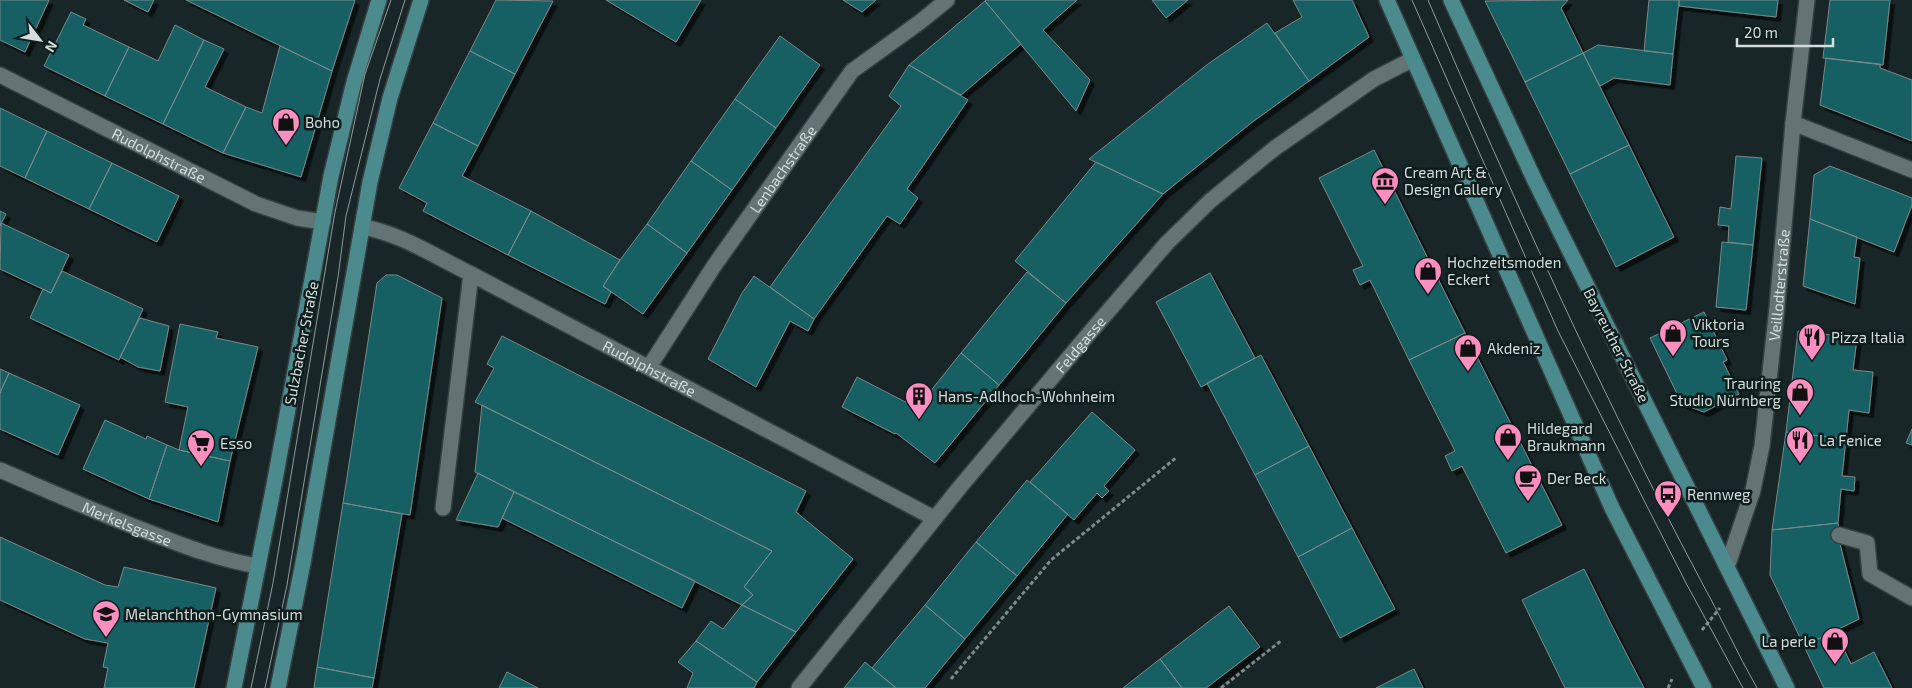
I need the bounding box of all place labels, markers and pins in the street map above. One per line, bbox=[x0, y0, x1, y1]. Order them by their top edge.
shop icon: Boho bbox=[271, 107, 301, 146]
place label: Boho bbox=[305, 113, 340, 131]
place label: Cream Art & Design Gallery bbox=[1404, 163, 1502, 198]
museum icon: Cream Art & Design Gallery bbox=[1370, 166, 1400, 205]
place label: Hochzeitsmoden Eckert bbox=[1447, 253, 1561, 288]
shop icon: Hochzeitsmoden Eckert bbox=[1413, 256, 1443, 295]
place label: Viktoria Tours bbox=[1692, 315, 1745, 350]
shop icon: Viktoria Tours bbox=[1658, 318, 1688, 357]
restaurant icon: Pizza Italia bbox=[1797, 322, 1827, 361]
place label: Pizza Italia bbox=[1831, 328, 1905, 346]
shop icon: Akdeniz bbox=[1453, 333, 1483, 372]
place label: Akdeniz bbox=[1487, 339, 1541, 357]
place label: Trauring Studio Nürnberg bbox=[1669, 374, 1782, 409]
shop icon: Trauring Studio Nürnberg bbox=[1785, 377, 1815, 416]
building icon: Hans-Adlhoch-Wohnheim bbox=[904, 381, 934, 420]
place label: Hans-Adlhoch-Wohnheim bbox=[938, 387, 1115, 405]
place label: Hildegard Braukmann bbox=[1527, 419, 1606, 454]
shop icon: Hildegard Braukmann bbox=[1493, 422, 1523, 461]
restaurant icon: La Fenice bbox=[1785, 425, 1815, 464]
supermarket icon: Esso bbox=[186, 428, 216, 467]
place label: La Fenice bbox=[1819, 431, 1882, 449]
place label: Esso bbox=[220, 434, 252, 452]
cafe icon: Der Beck bbox=[1513, 463, 1543, 502]
place label: Der Beck bbox=[1547, 469, 1607, 487]
bus stop icon: Rennweg bbox=[1653, 479, 1683, 518]
place label: Rennweg bbox=[1687, 485, 1751, 503]
school or university icon: Melanchthon-Gymnasium bbox=[91, 599, 121, 638]
place label: Melanchthon-Gymnasium bbox=[125, 605, 303, 623]
shop icon: La perle bbox=[1820, 626, 1850, 665]
place label: La perle bbox=[1761, 632, 1816, 650]

